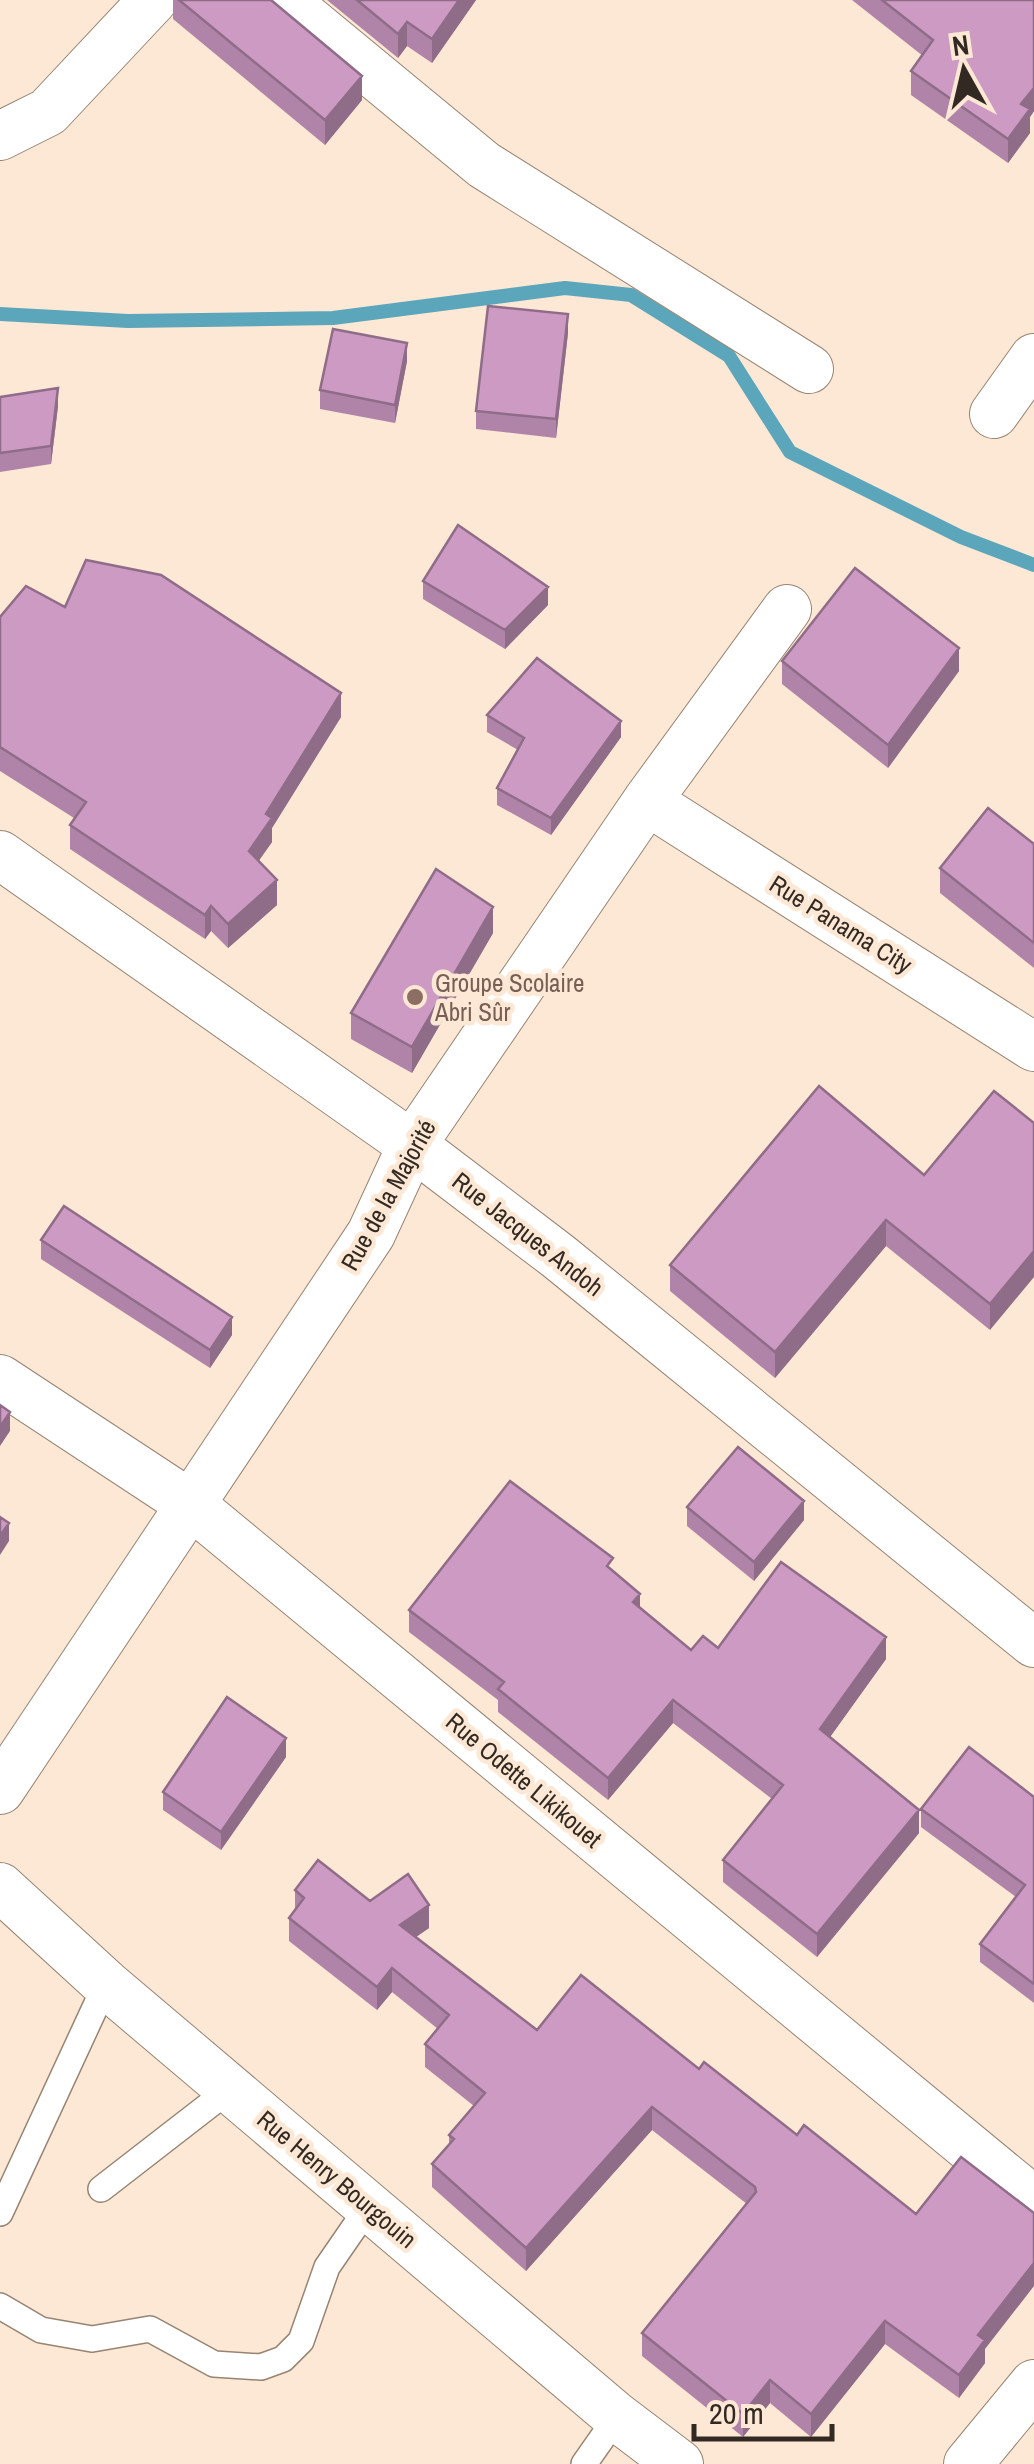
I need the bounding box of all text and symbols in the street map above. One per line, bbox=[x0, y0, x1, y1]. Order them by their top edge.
north arrow bbox=[914, 20, 1014, 120]
text: N bbox=[950, 25, 971, 65]
street label: Rue Panama City bbox=[763, 867, 919, 982]
place label: Groupe Scolaire Abri Sûr bbox=[434, 966, 584, 1029]
marker: Groupe Scolaire Abri Sûr bbox=[404, 986, 426, 1008]
street label: Rue de la Majorité bbox=[333, 1114, 443, 1276]
street label: Rue Jacques Andoh bbox=[445, 1164, 611, 1304]
street label: Rue Odette Likikouet bbox=[439, 1705, 609, 1855]
street label: Rue Henry Bourgouin bbox=[250, 2102, 424, 2256]
scale bar bbox=[694, 2379, 832, 2441]
text: 20 m bbox=[709, 2393, 764, 2433]

